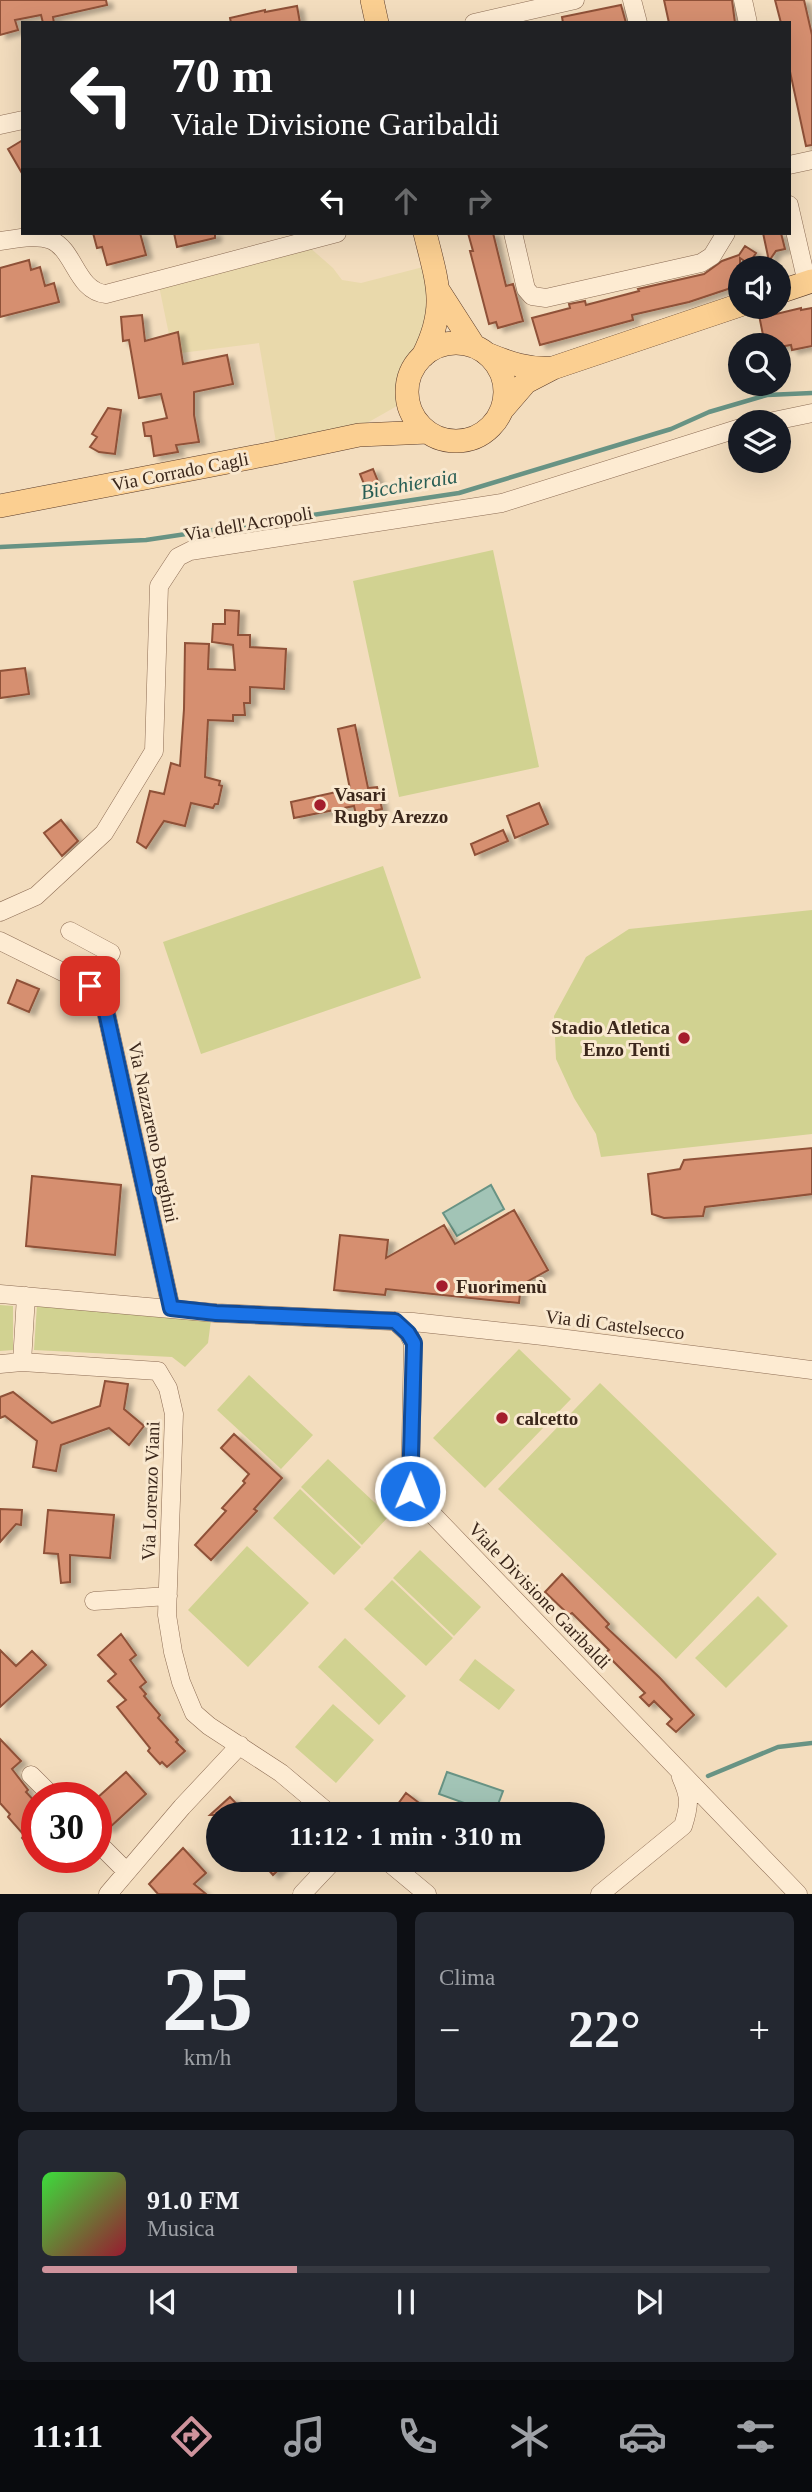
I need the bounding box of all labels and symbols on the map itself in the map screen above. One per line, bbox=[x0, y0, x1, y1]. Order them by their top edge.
street label: Via Corrado Cagli bbox=[110, 448, 250, 495]
water label: Bicchieraia bbox=[359, 464, 459, 504]
street label: Via dell'Acropoli bbox=[182, 502, 314, 545]
place label: Vasari Rugby Arezzo bbox=[334, 784, 448, 827]
marker: Vasari Rugby Arezzo bbox=[312, 797, 328, 813]
pin bbox=[60, 956, 120, 1016]
place label: Stadio Atletica Enzo Tenti bbox=[551, 1017, 670, 1060]
marker: Stadio Atletica Enzo Tenti bbox=[676, 1030, 692, 1046]
street label: Via Nazzareno Borghini bbox=[124, 1040, 183, 1224]
place label: Fuorimenù bbox=[456, 1276, 547, 1297]
marker: Fuorimenù bbox=[434, 1278, 450, 1294]
street label: Via di Castelsecco bbox=[544, 1306, 686, 1343]
place label: calcetto bbox=[516, 1408, 578, 1429]
marker: calcetto bbox=[494, 1410, 510, 1426]
street label: Via Lorenzo Viani bbox=[138, 1421, 163, 1561]
position arrow bbox=[373, 1454, 447, 1528]
street label: Viale Divisione Garibaldi bbox=[464, 1518, 615, 1673]
speed limit sign: 30 bbox=[21, 1782, 112, 1873]

